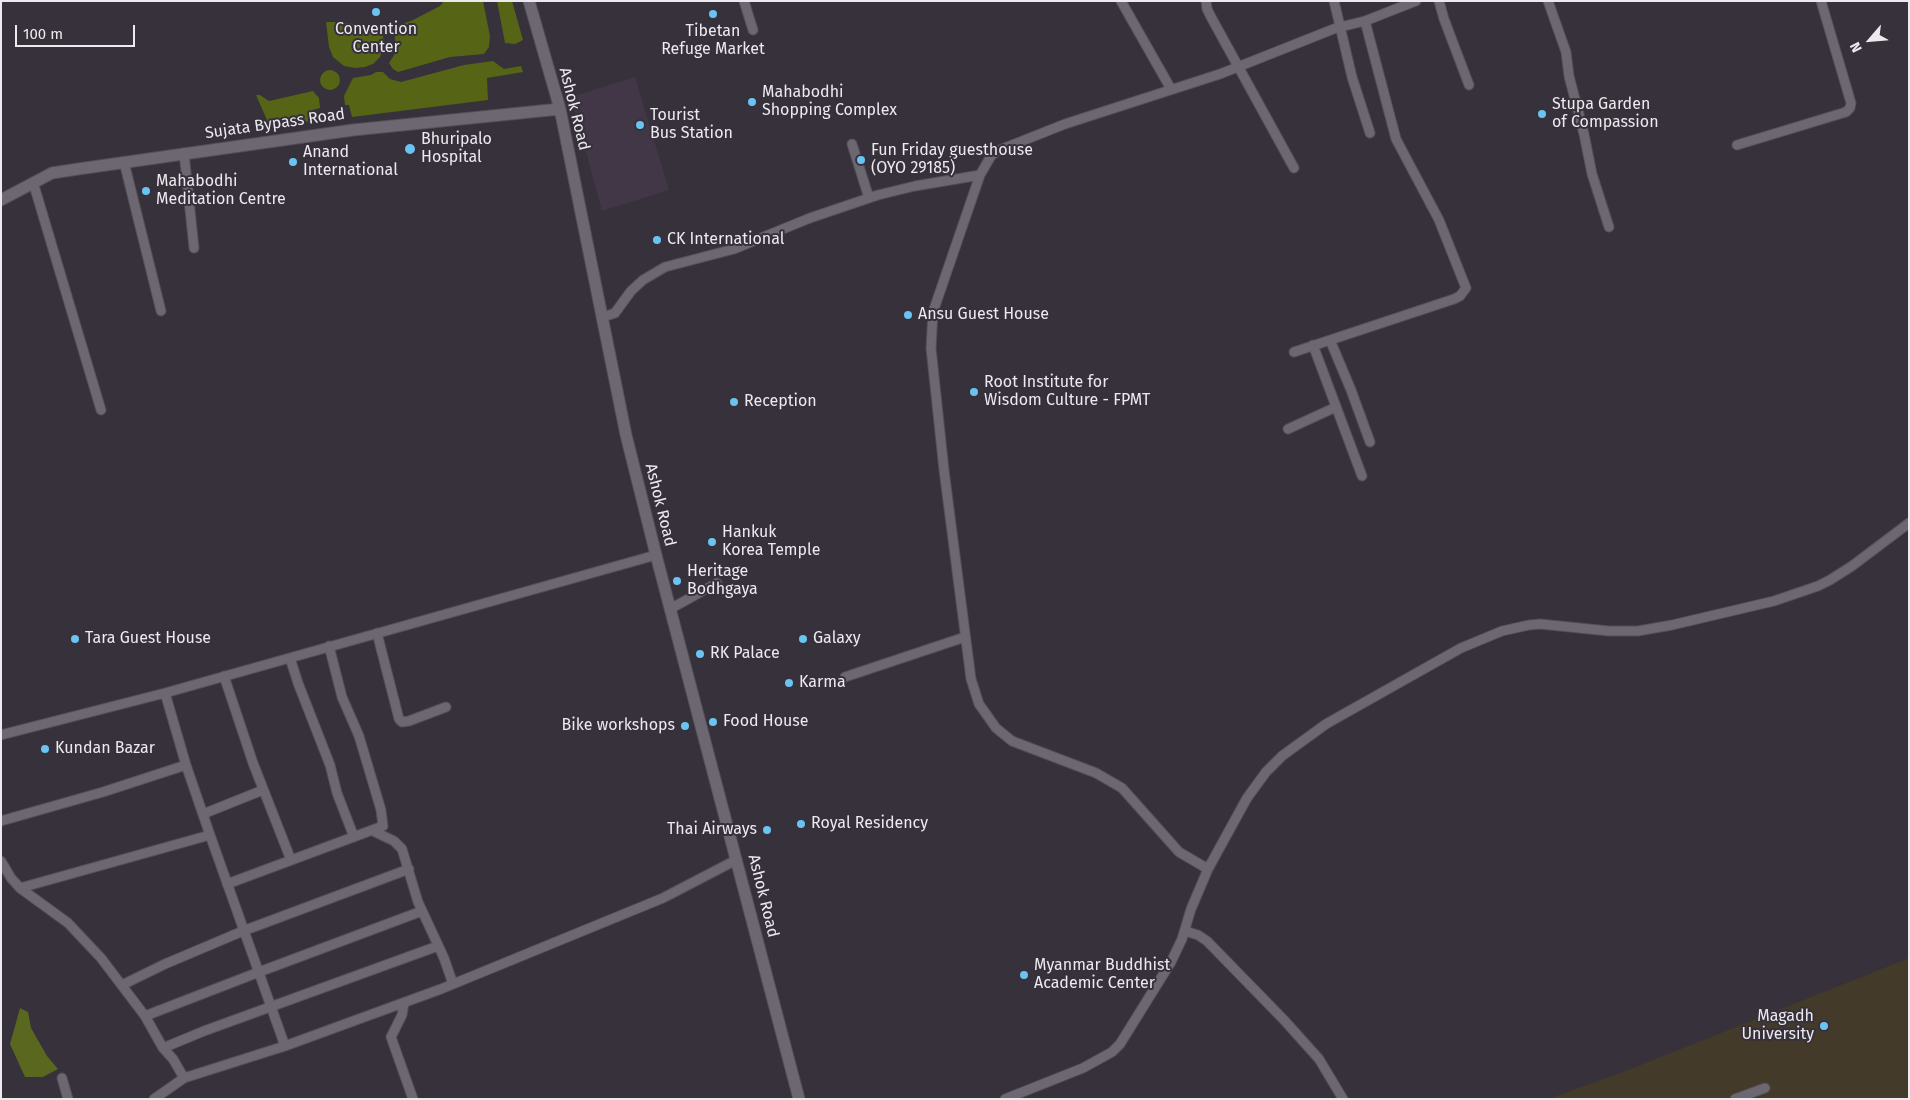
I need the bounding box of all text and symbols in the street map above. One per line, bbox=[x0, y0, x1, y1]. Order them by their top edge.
marker: Convention Center bbox=[370, 6, 382, 18]
marker: Tibetan Refuge Market bbox=[707, 8, 719, 20]
scale bar bbox=[18, 15, 138, 47]
north arrow bbox=[1845, 15, 1895, 65]
place label: Convention Center bbox=[335, 20, 417, 58]
place label: Tibetan Refuge Market bbox=[661, 22, 765, 60]
text: 100 m bbox=[23, 25, 63, 43]
text: N bbox=[1847, 39, 1866, 55]
street label: Ashok Road bbox=[554, 66, 594, 152]
place label: Mahabodhi Shopping Complex bbox=[762, 83, 897, 121]
place label: Stupa Garden of Compassion bbox=[1552, 95, 1659, 133]
marker: Mahabodhi Shopping Complex bbox=[746, 96, 758, 108]
street label: Sujata Bypass Road bbox=[204, 105, 346, 143]
place label: Tourist Bus Station bbox=[650, 106, 733, 144]
marker: Stupa Garden of Compassion bbox=[1536, 108, 1548, 120]
marker: Tourist Bus Station bbox=[634, 119, 646, 131]
place label: Bhuripalo Hospital bbox=[421, 130, 492, 168]
place label: Fun Friday guesthouse (OYO 29185) bbox=[871, 141, 1033, 179]
marker: Bhuripalo Hospital bbox=[403, 142, 417, 156]
place label: Anand International bbox=[303, 143, 398, 181]
marker: Fun Friday guesthouse (OYO 29185) bbox=[855, 154, 867, 166]
marker: Anand International bbox=[287, 156, 299, 168]
place label: Mahabodhi Meditation Centre bbox=[156, 172, 286, 210]
marker: Mahabodhi Meditation Centre bbox=[140, 185, 152, 197]
place label: CK International bbox=[667, 230, 784, 250]
marker: CK International bbox=[651, 234, 663, 246]
place label: Ansu Guest House bbox=[918, 305, 1049, 325]
marker: Ansu Guest House bbox=[902, 309, 914, 321]
place label: Root Institute for Wisdom Culture - FPMT bbox=[984, 373, 1150, 411]
marker: Root Institute for Wisdom Culture - FPMT bbox=[968, 386, 980, 398]
place label: Reception bbox=[744, 392, 817, 412]
marker: Reception bbox=[728, 396, 740, 408]
street label: Ashok Road bbox=[640, 462, 680, 548]
place label: Hankuk Korea Temple bbox=[722, 523, 820, 561]
marker: Hankuk Korea Temple bbox=[706, 536, 718, 548]
place label: Heritage Bodhgaya bbox=[687, 562, 758, 600]
marker: Heritage Bodhgaya bbox=[671, 575, 683, 587]
place label: Tara Guest House bbox=[85, 629, 211, 649]
place label: Galaxy bbox=[813, 629, 861, 649]
marker: Tara Guest House bbox=[69, 633, 81, 645]
marker: Galaxy bbox=[797, 633, 809, 645]
place label: RK Palace bbox=[710, 644, 780, 664]
marker: RK Palace bbox=[694, 648, 706, 660]
place label: Karma bbox=[799, 673, 846, 693]
marker: Karma bbox=[783, 677, 795, 689]
place label: Food House bbox=[723, 712, 809, 732]
place label: Bike workshops bbox=[561, 716, 675, 736]
marker: Food House bbox=[707, 716, 719, 728]
marker: Bike workshops bbox=[679, 720, 691, 732]
place label: Kundan Bazar bbox=[55, 739, 155, 759]
marker: Kundan Bazar bbox=[39, 743, 51, 755]
place label: Royal Residency bbox=[811, 814, 928, 834]
marker: Royal Residency bbox=[795, 818, 807, 830]
place label: Thai Airways bbox=[667, 820, 757, 840]
marker: Thai Airways bbox=[761, 824, 773, 836]
street label: Ashok Road bbox=[743, 853, 783, 939]
place label: Myanmar Buddhist Academic Center bbox=[1034, 956, 1170, 994]
marker: Myanmar Buddhist Academic Center bbox=[1018, 969, 1030, 981]
place label: Magadh University bbox=[1742, 1007, 1814, 1045]
marker: Magadh University bbox=[1818, 1020, 1830, 1032]

